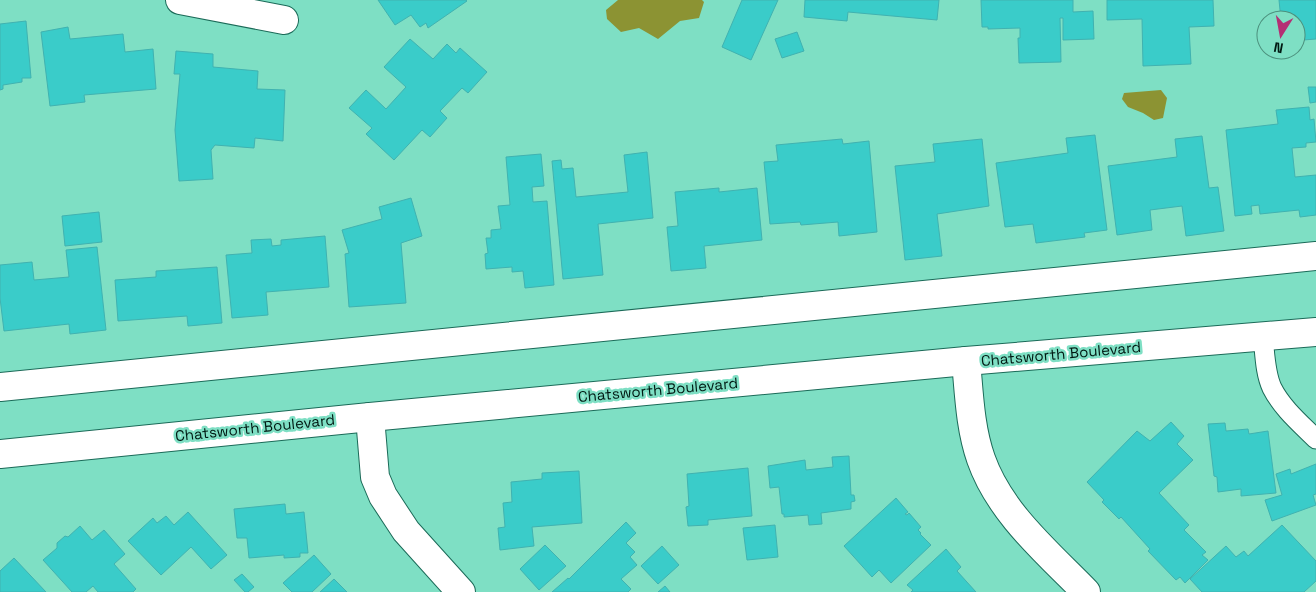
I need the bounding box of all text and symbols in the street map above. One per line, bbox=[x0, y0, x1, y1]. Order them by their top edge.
north arrow bbox=[1256, 10, 1306, 60]
text: N bbox=[1272, 38, 1285, 57]
street label: Chatsworth Boulevard bbox=[980, 337, 1142, 370]
street label: Chatsworth Boulevard bbox=[577, 373, 739, 406]
street label: Chatsworth Boulevard bbox=[174, 410, 336, 445]

